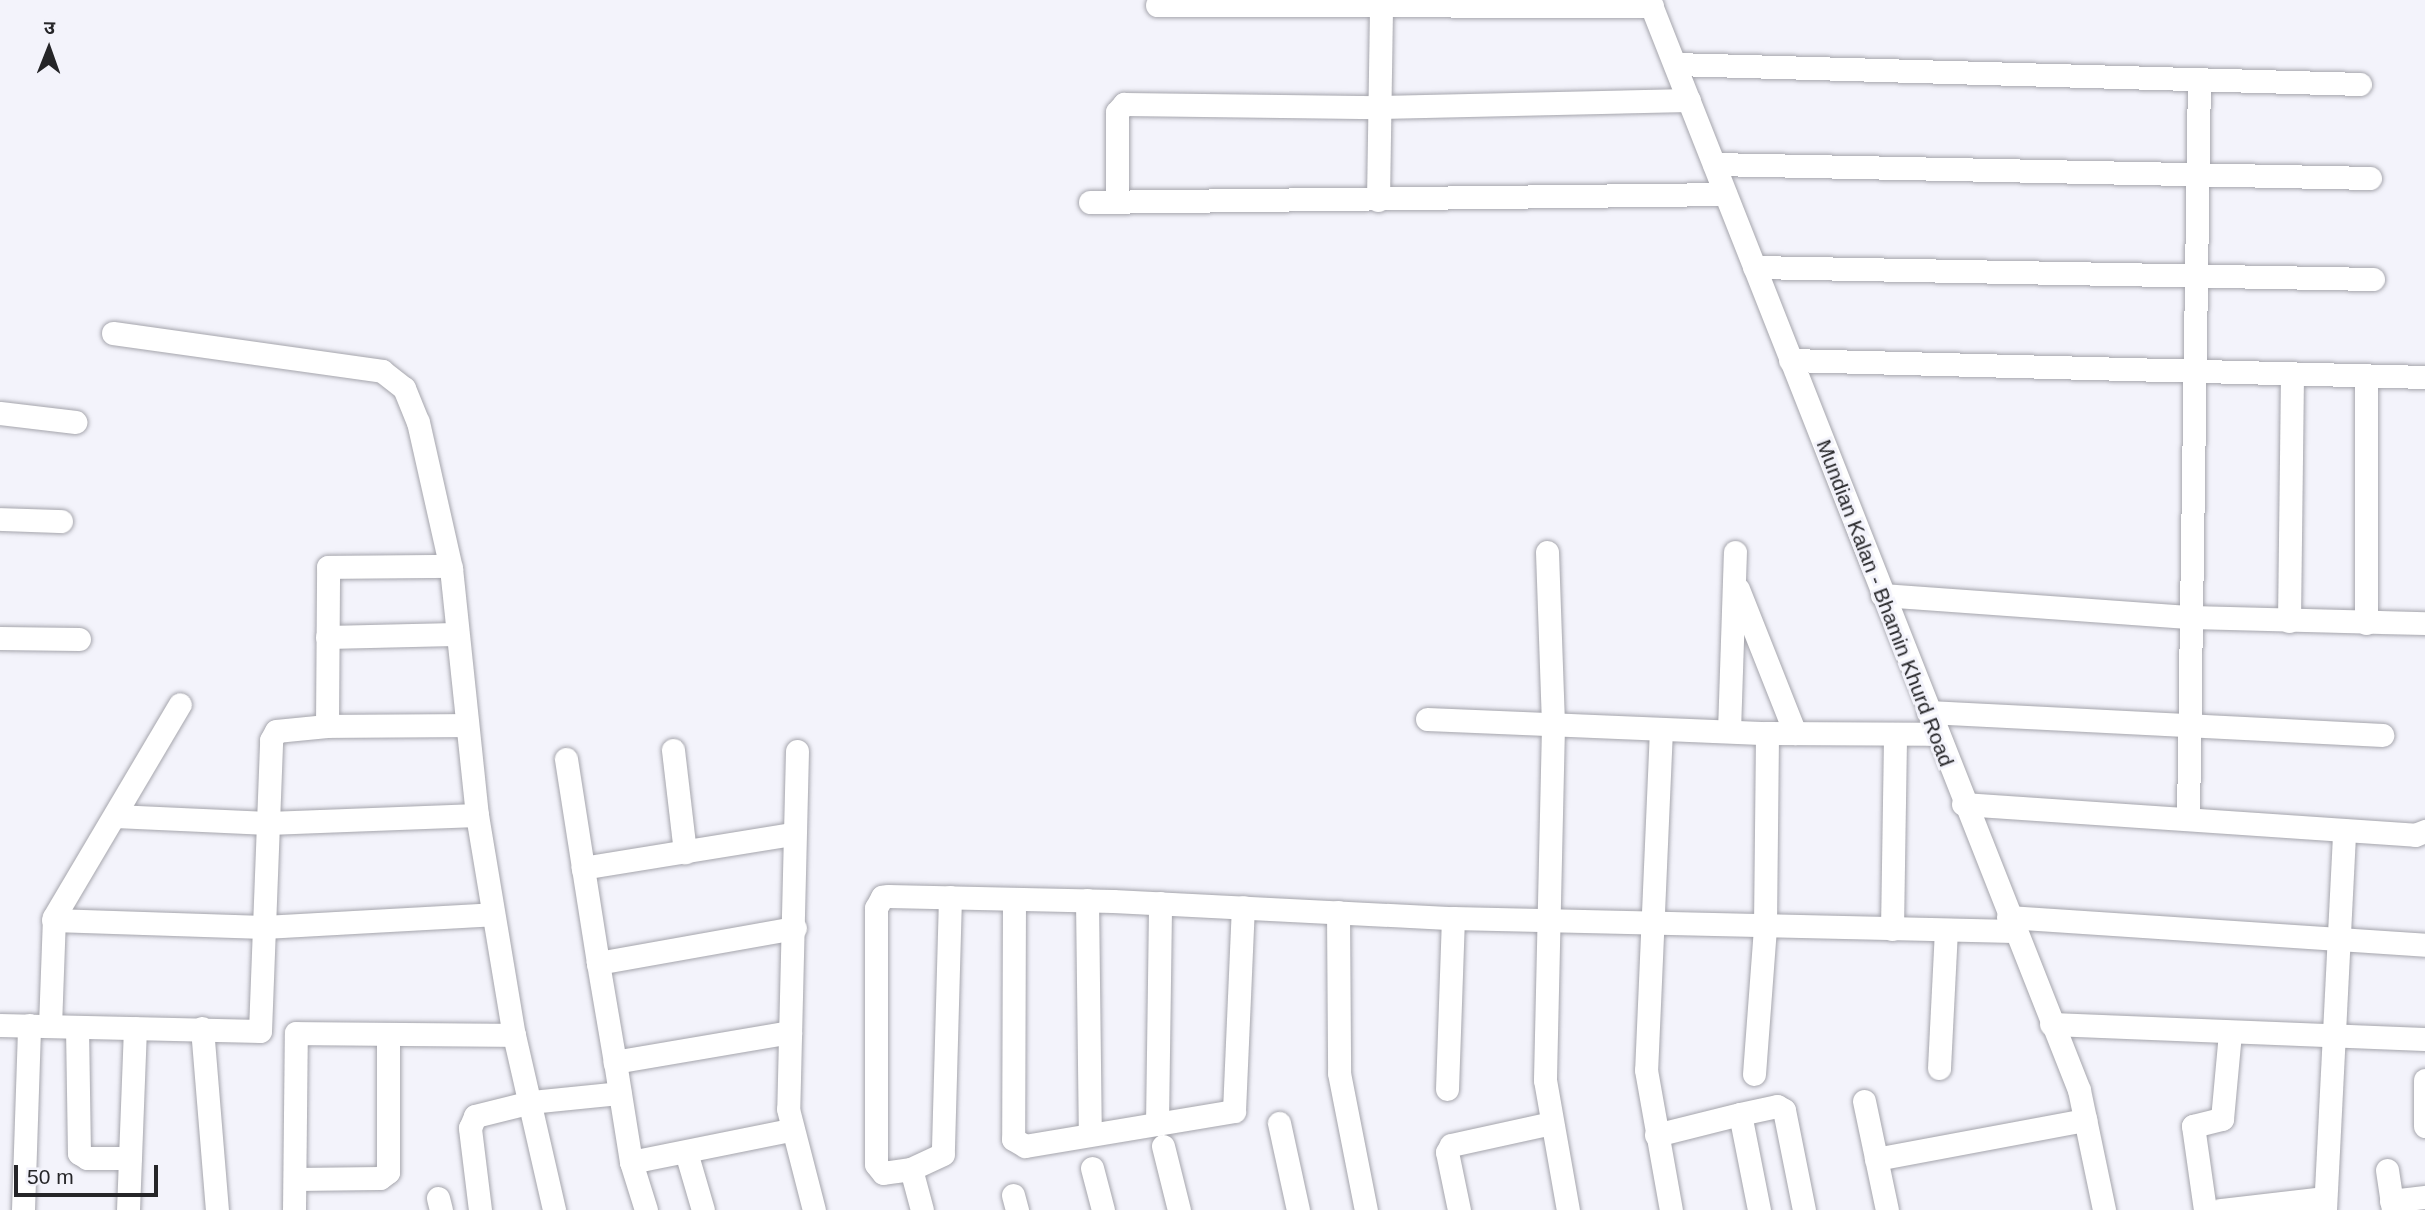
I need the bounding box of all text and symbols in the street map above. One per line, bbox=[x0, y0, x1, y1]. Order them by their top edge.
north arrow bbox=[14, 14, 84, 84]
text: उ bbox=[44, 17, 55, 38]
street label: Mundian Kalan - Bhamin Khurd Road bbox=[1811, 436, 1959, 770]
scale bar bbox=[18, 1150, 161, 1194]
text: 50 m bbox=[27, 1165, 74, 1188]

